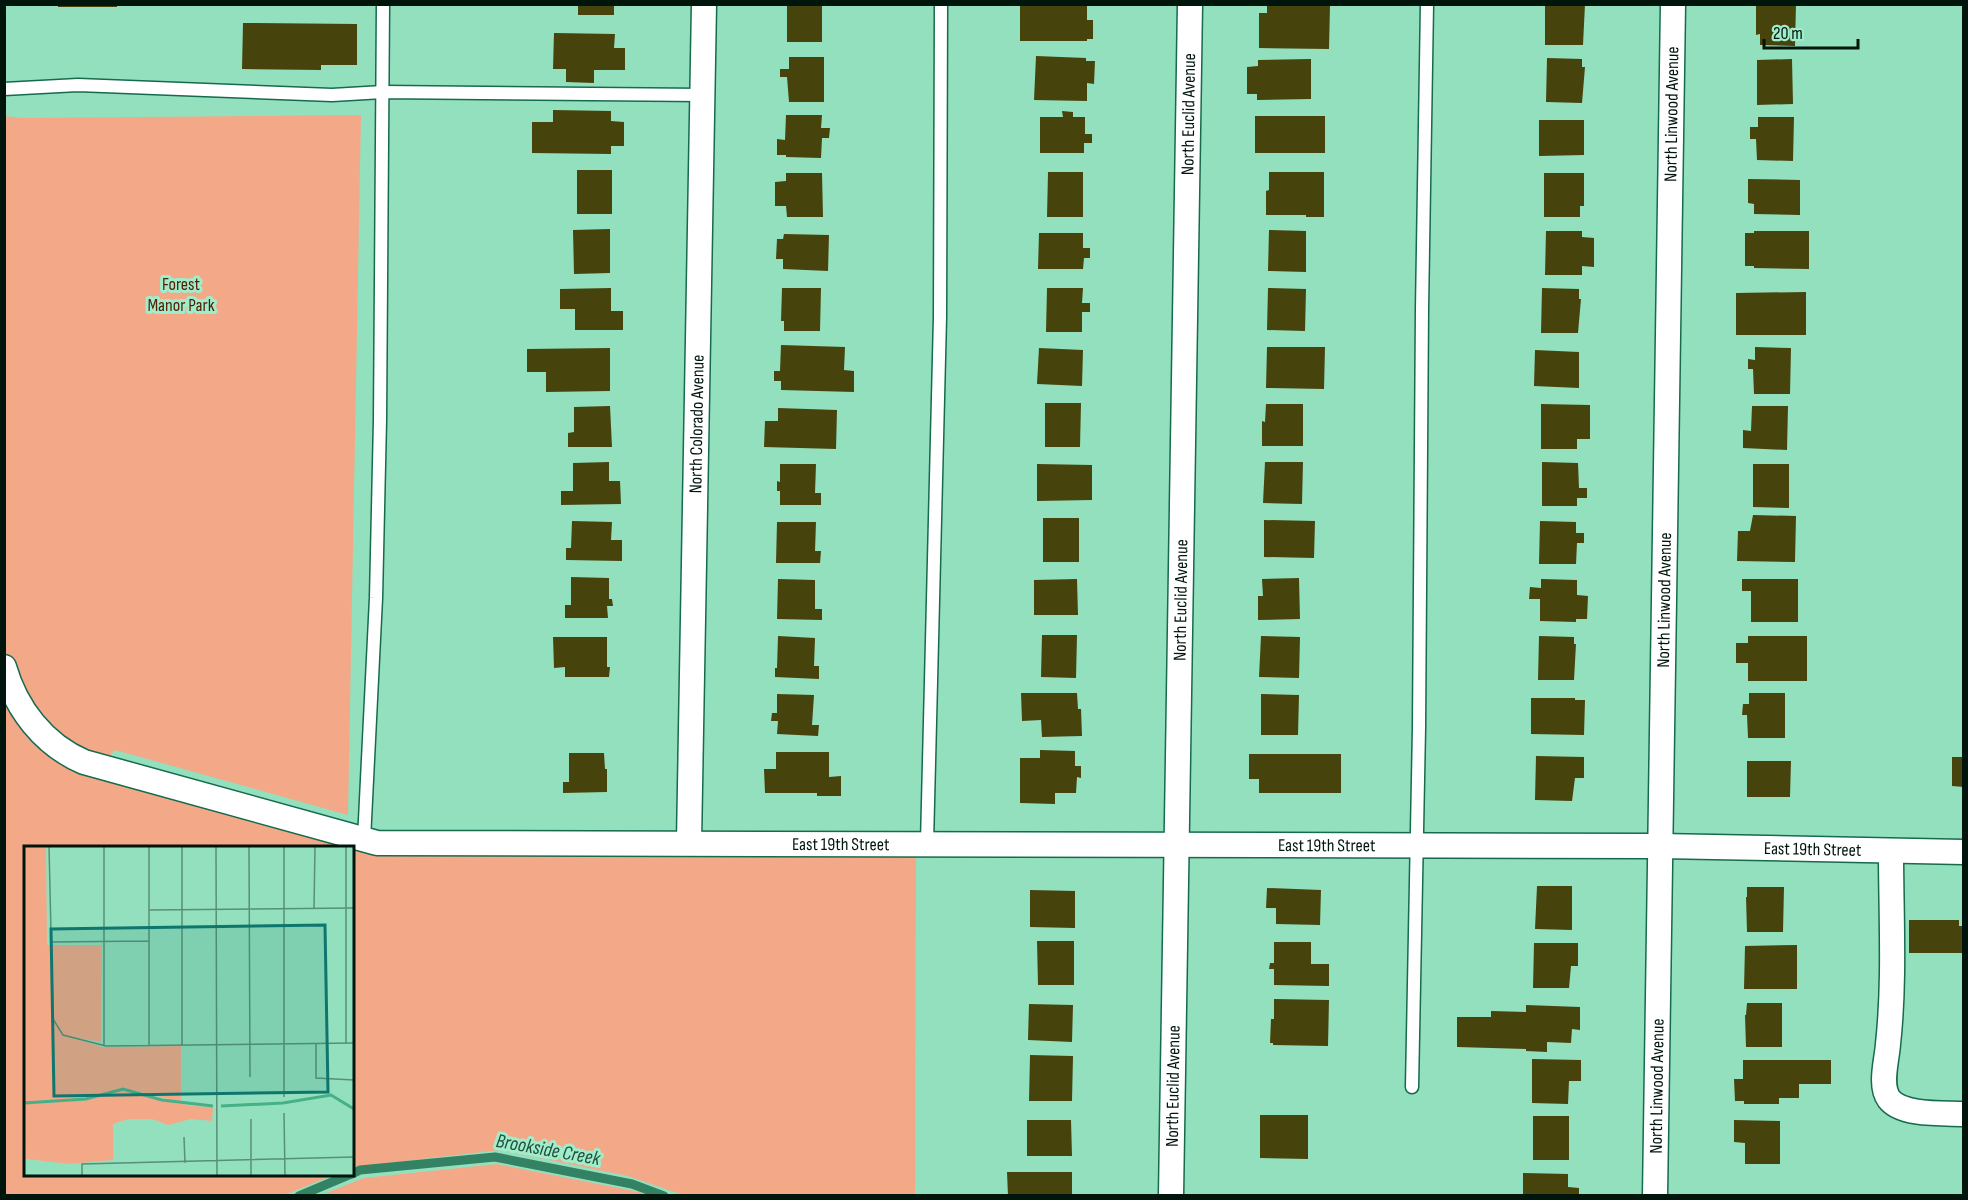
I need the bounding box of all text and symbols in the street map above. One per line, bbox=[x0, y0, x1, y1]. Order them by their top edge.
scale bar bbox=[1764, 12, 1858, 50]
text: 20 m bbox=[1773, 23, 1803, 44]
street label: North Linwood Avenue bbox=[1660, 46, 1683, 182]
street label: North Euclid Avenue bbox=[1177, 53, 1200, 175]
park label: Forest Manor Park bbox=[147, 274, 215, 316]
street label: North Colorado Avenue bbox=[685, 354, 708, 494]
street label: North Linwood Avenue bbox=[1652, 532, 1676, 668]
street label: North Euclid Avenue bbox=[1169, 539, 1192, 661]
street label: East 19th Street bbox=[792, 833, 890, 855]
street label: East 19th Street bbox=[1278, 835, 1376, 856]
street label: East 19th Street bbox=[1764, 838, 1862, 860]
inset map bbox=[24, 846, 354, 1176]
street label: North Linwood Avenue bbox=[1645, 1018, 1668, 1154]
street label: North Euclid Avenue bbox=[1161, 1025, 1184, 1147]
water label: Brookside Creek bbox=[494, 1129, 602, 1171]

